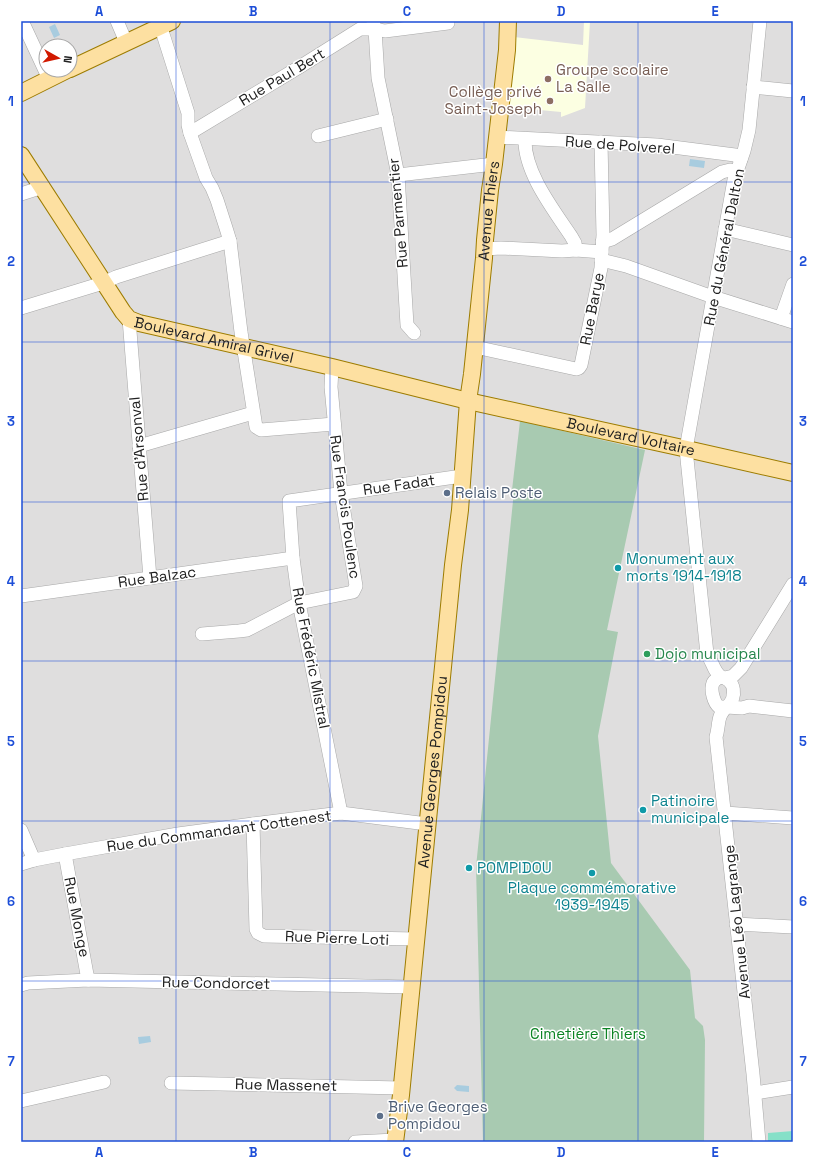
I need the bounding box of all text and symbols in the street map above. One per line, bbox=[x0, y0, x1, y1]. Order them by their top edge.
text: A bbox=[95, 3, 104, 20]
text: B bbox=[249, 3, 258, 20]
text: C bbox=[403, 3, 411, 20]
text: D bbox=[557, 3, 566, 20]
text: E bbox=[711, 3, 719, 20]
north arrow bbox=[38, 38, 78, 78]
street label: Rue Paul Bert bbox=[235, 43, 328, 110]
text: N bbox=[60, 55, 75, 64]
place label: Groupe scolaire La Salle bbox=[556, 60, 669, 96]
marker: Groupe scolaire La Salle bbox=[543, 74, 553, 84]
place label: Collège privé Saint-Joseph bbox=[445, 82, 542, 118]
text: 1 bbox=[8, 93, 14, 110]
text: 1 bbox=[800, 93, 806, 110]
marker: Collège privé Saint-Joseph bbox=[545, 96, 555, 106]
street label: Rue de Polverel bbox=[564, 131, 676, 158]
street label: Rue Parmentier bbox=[383, 157, 412, 269]
street label: Avenue Thiers bbox=[474, 159, 503, 261]
street label: Rue du Général Dalton bbox=[699, 167, 748, 327]
text: 2 bbox=[7, 253, 15, 270]
text: 2 bbox=[799, 253, 807, 270]
street label: Rue Barye bbox=[575, 271, 608, 347]
street label: Boulevard Amiral Grivel bbox=[132, 312, 296, 367]
street label: Rue d'Arsonval bbox=[124, 396, 153, 502]
text: 3 bbox=[7, 413, 15, 430]
street label: Boulevard Voltaire bbox=[565, 413, 697, 460]
text: 3 bbox=[799, 413, 807, 430]
street label: Rue Francis Poulenc bbox=[326, 434, 365, 580]
street label: Rue Fadat bbox=[362, 470, 436, 499]
place label: Relais Poste bbox=[455, 483, 542, 502]
marker: Relais Poste bbox=[442, 488, 452, 498]
place label: Monument aux morts 1914-1918 bbox=[626, 549, 741, 585]
street label: Rue Balzac bbox=[117, 562, 197, 591]
marker: Monument aux morts 1914-1918 bbox=[613, 563, 623, 573]
text: 4 bbox=[7, 573, 15, 590]
text: 4 bbox=[799, 573, 807, 590]
street label: Rue Frédéric Mistral bbox=[288, 586, 335, 730]
place label: Dojo municipal bbox=[655, 644, 760, 663]
marker: Dojo municipal bbox=[642, 649, 652, 659]
street label: Avenue Georges Pompidou bbox=[413, 675, 451, 869]
text: 5 bbox=[7, 733, 15, 750]
text: 5 bbox=[799, 733, 807, 750]
place label: Patinoire municipale bbox=[651, 791, 729, 827]
street label: Rue du Commandant Cottenest bbox=[105, 805, 333, 856]
marker: Patinoire municipale bbox=[638, 805, 648, 815]
street label: Avenue Léo Lagrange bbox=[719, 844, 754, 1000]
place label: POMPIDOU bbox=[477, 858, 552, 877]
marker: POMPIDOU bbox=[464, 863, 474, 873]
marker: Plaque commémorative 1939-1945 bbox=[587, 868, 597, 878]
street label: Rue Monge bbox=[60, 875, 95, 959]
place label: Plaque commémorative 1939-1945 bbox=[508, 878, 676, 914]
text: 6 bbox=[7, 893, 15, 910]
text: 6 bbox=[799, 893, 807, 910]
street label: Rue Pierre Loti bbox=[285, 926, 390, 949]
street label: Rue Condorcet bbox=[162, 972, 270, 993]
park label: Cimetière Thiers bbox=[530, 1024, 646, 1043]
text: 7 bbox=[7, 1053, 15, 1070]
text: 7 bbox=[799, 1053, 807, 1070]
street label: Rue Massenet bbox=[235, 1074, 337, 1095]
place label: Brive Georges Pompidou bbox=[388, 1097, 488, 1133]
marker: Brive Georges Pompidou bbox=[375, 1111, 385, 1121]
text: A bbox=[95, 1144, 104, 1161]
text: B bbox=[249, 1144, 258, 1161]
text: C bbox=[403, 1144, 411, 1161]
text: D bbox=[557, 1144, 566, 1161]
text: E bbox=[711, 1144, 719, 1161]

